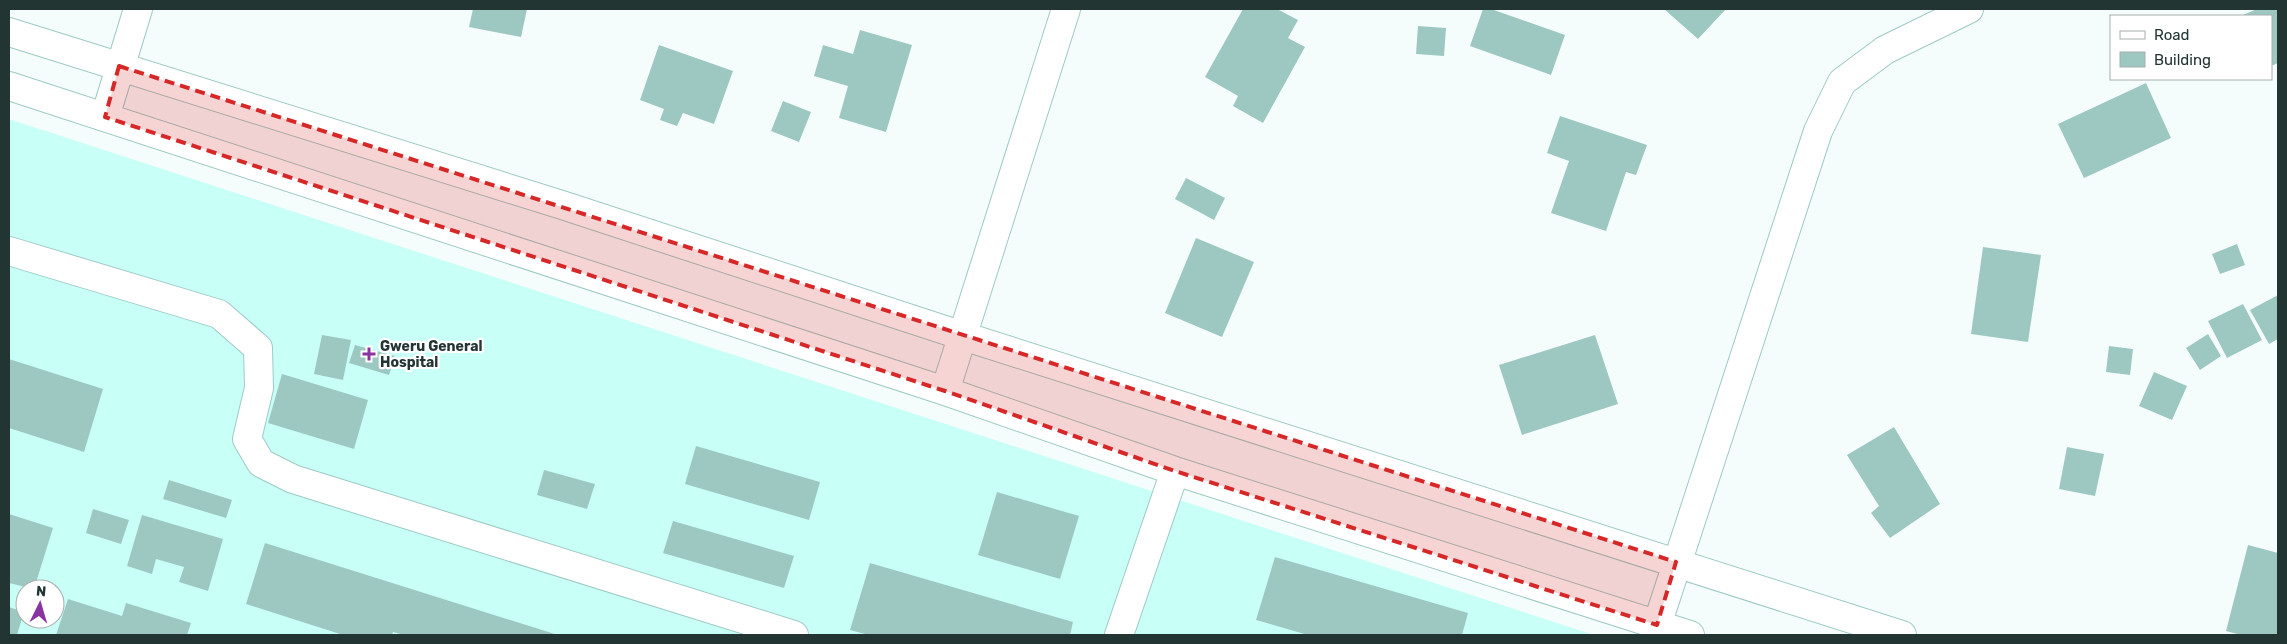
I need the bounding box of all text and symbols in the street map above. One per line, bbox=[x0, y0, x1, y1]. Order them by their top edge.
legend bbox=[2110, 15, 2272, 80]
text: Road bbox=[2154, 26, 2190, 44]
text: Building bbox=[2154, 51, 2211, 69]
place label: Gweru General Hospital bbox=[380, 338, 482, 371]
marker: Gweru General Hospital bbox=[362, 347, 376, 361]
north arrow bbox=[15, 579, 65, 629]
text: N bbox=[35, 583, 47, 600]

